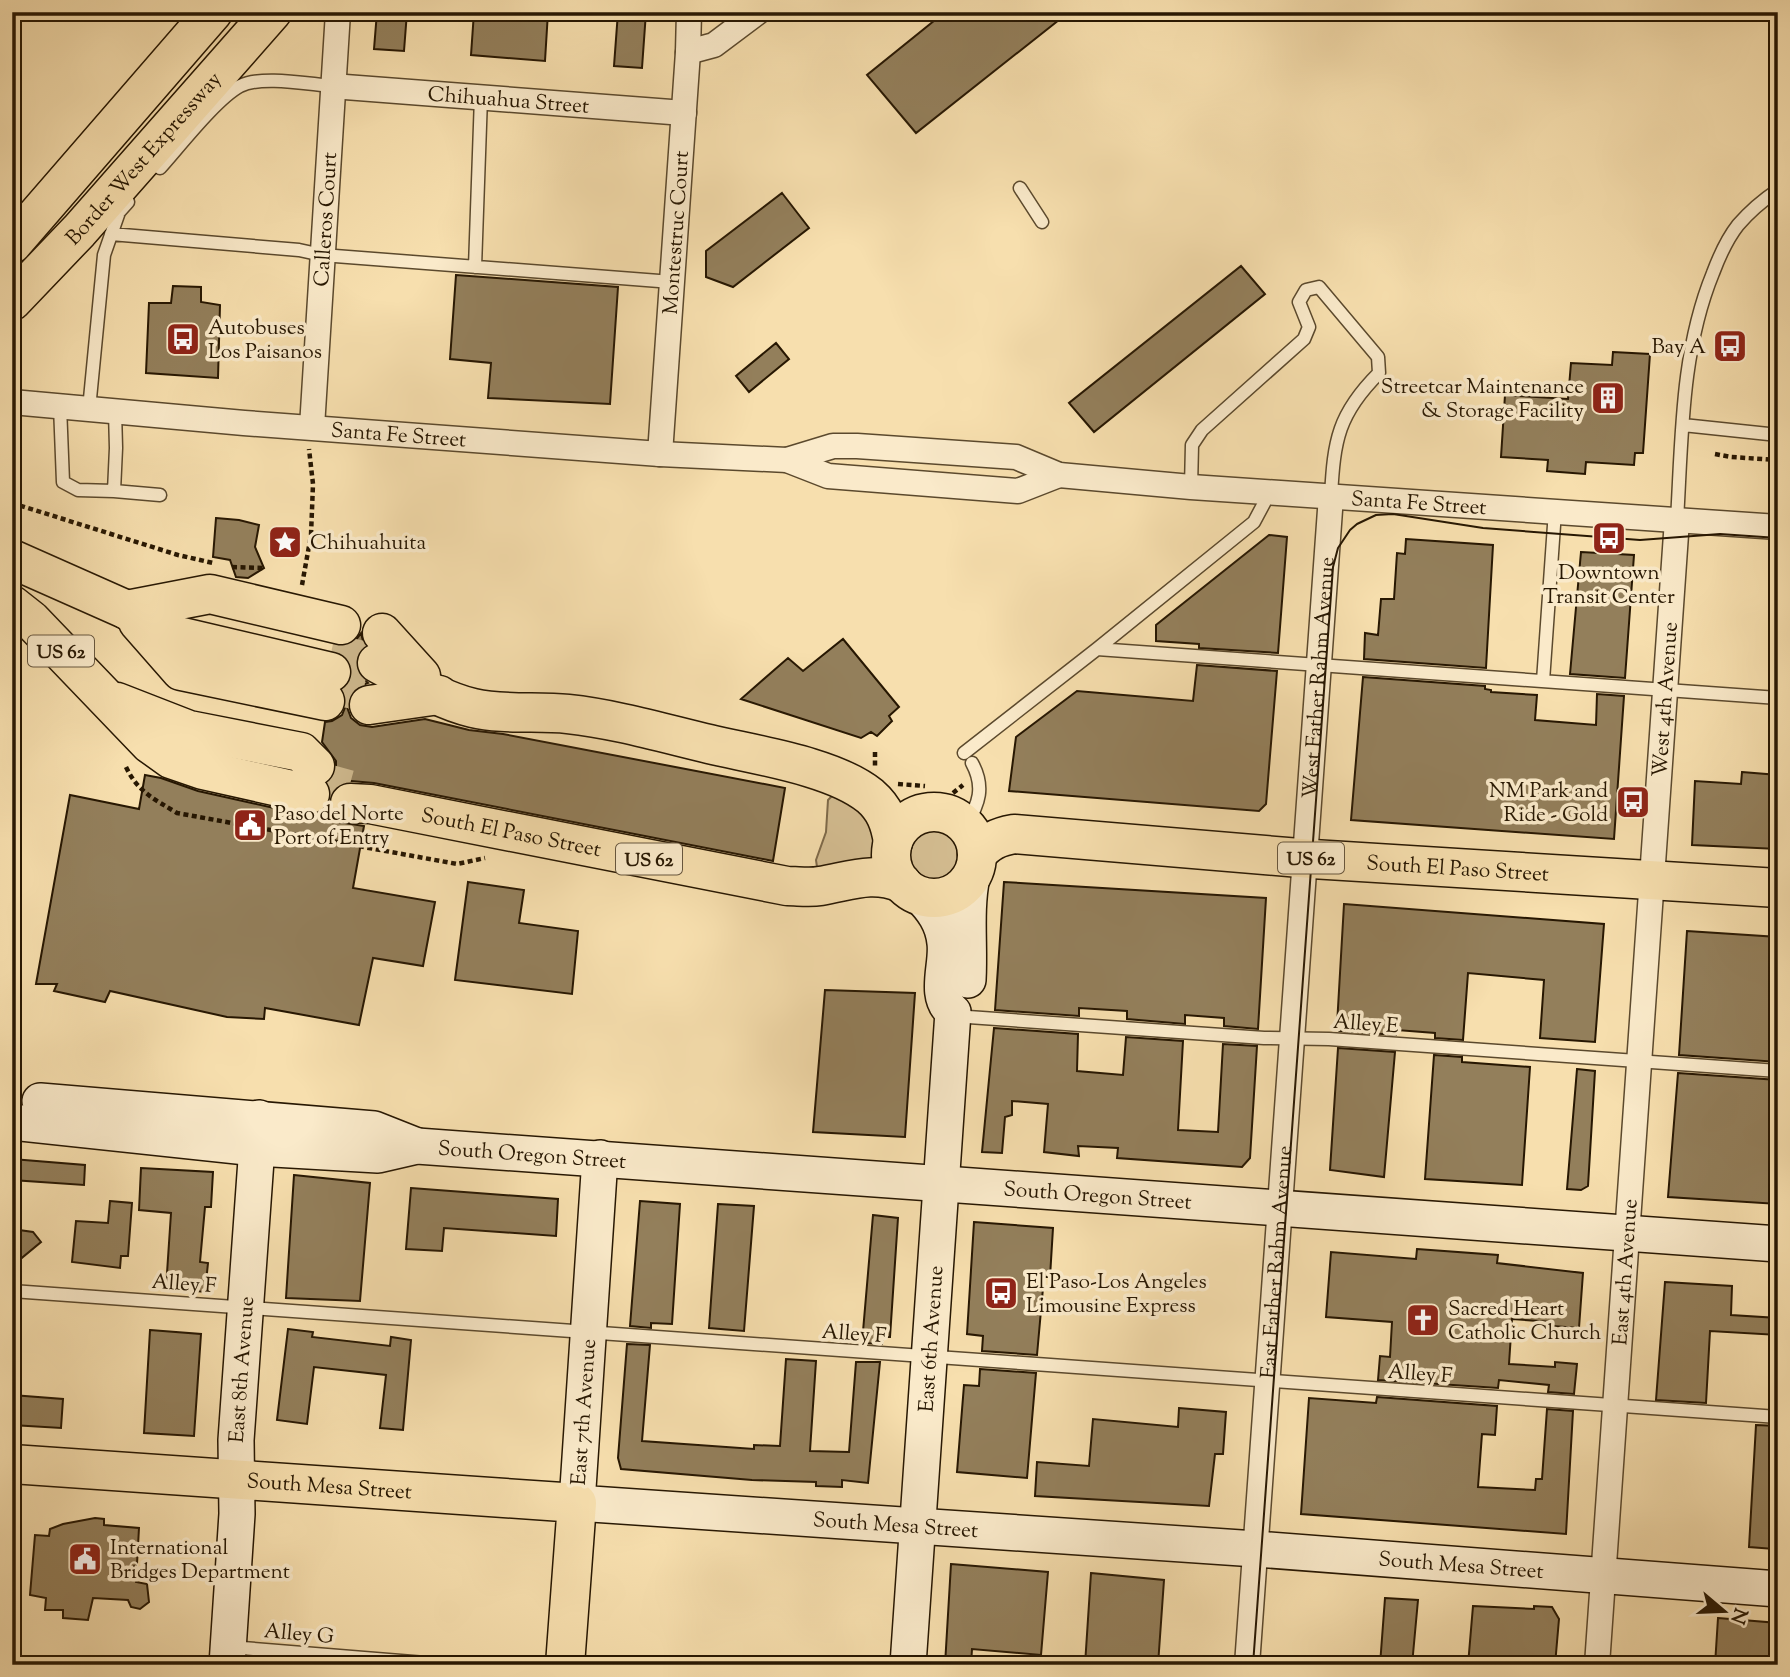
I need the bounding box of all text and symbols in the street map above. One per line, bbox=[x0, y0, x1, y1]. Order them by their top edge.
street label: Border West Expressway bbox=[60, 66, 230, 253]
street label: Chihuahua Street bbox=[426, 80, 590, 123]
street label: Montestruc Court bbox=[657, 150, 698, 316]
street label: Calleros Court bbox=[308, 151, 346, 288]
place label: Autobuses Los Paisanos bbox=[208, 314, 322, 368]
bus stop icon: Autobuses Los Paisanos bbox=[164, 320, 202, 358]
bus stop icon: Bay A bbox=[1711, 327, 1749, 365]
place label: Bay A bbox=[1651, 333, 1706, 363]
place label: Streetcar Maintenance & Storage Facility bbox=[1381, 373, 1585, 427]
building icon: Streetcar Maintenance & Storage Facility bbox=[1589, 379, 1627, 417]
street label: Santa Fe Street bbox=[330, 417, 467, 457]
street label: Santa Fe Street bbox=[1350, 485, 1487, 524]
bus stop icon: Downtown Transit Center bbox=[1590, 519, 1628, 557]
place icon: Chihuahuita bbox=[266, 523, 304, 561]
place label: Chihuahuita bbox=[310, 529, 426, 559]
street label: West Father Rahm Avenue bbox=[1296, 556, 1344, 800]
place label: Downtown Transit Center bbox=[1543, 559, 1675, 613]
street label: West 4th Avenue bbox=[1646, 621, 1687, 778]
road number: US 62 bbox=[28, 636, 94, 666]
place label: NM Park and Ride - Gold bbox=[1489, 777, 1608, 831]
bus stop icon: NM Park and Ride - Gold bbox=[1614, 783, 1652, 821]
place label: Paso del Norte Port of Entry bbox=[274, 800, 404, 854]
street label: South El Paso Street bbox=[418, 801, 604, 866]
public building icon: Paso del Norte Port of Entry bbox=[231, 806, 269, 844]
road number: US 62 bbox=[1278, 842, 1344, 874]
road number: US 62 bbox=[616, 844, 682, 874]
street label: South El Paso Street bbox=[1365, 849, 1550, 891]
street label: Alley E bbox=[1332, 1008, 1400, 1042]
street label: South Oregon Street bbox=[437, 1135, 627, 1178]
street label: East Father Rahm Avenue bbox=[1255, 1145, 1301, 1380]
street label: South Oregon Street bbox=[1002, 1175, 1193, 1219]
street label: East 4th Avenue bbox=[1606, 1198, 1647, 1346]
street label: East 6th Avenue bbox=[912, 1265, 952, 1413]
street label: Alley F bbox=[151, 1268, 217, 1302]
place label: El Paso-Los Angeles Limousine Express bbox=[1026, 1268, 1207, 1322]
bus stop icon: El Paso-Los Angeles Limousine Express bbox=[982, 1274, 1020, 1312]
street label: East 8th Avenue bbox=[223, 1295, 263, 1444]
place label: Sacred Heart Catholic Church bbox=[1448, 1295, 1601, 1349]
church icon: Sacred Heart Catholic Church bbox=[1404, 1301, 1442, 1339]
street label: Alley F bbox=[821, 1318, 887, 1352]
street label: East 7th Avenue bbox=[565, 1338, 605, 1486]
street label: Alley F bbox=[1387, 1358, 1453, 1392]
street label: South Mesa Street bbox=[245, 1467, 413, 1509]
street label: South Mesa Street bbox=[812, 1506, 979, 1547]
place label: International Bridges Department bbox=[110, 1534, 290, 1588]
public building icon: International Bridges Department bbox=[66, 1540, 104, 1578]
street label: South Mesa Street bbox=[1377, 1545, 1545, 1588]
north arrow bbox=[1688, 1576, 1758, 1646]
text: N bbox=[1722, 1604, 1753, 1627]
street label: Alley G bbox=[263, 1617, 335, 1653]

